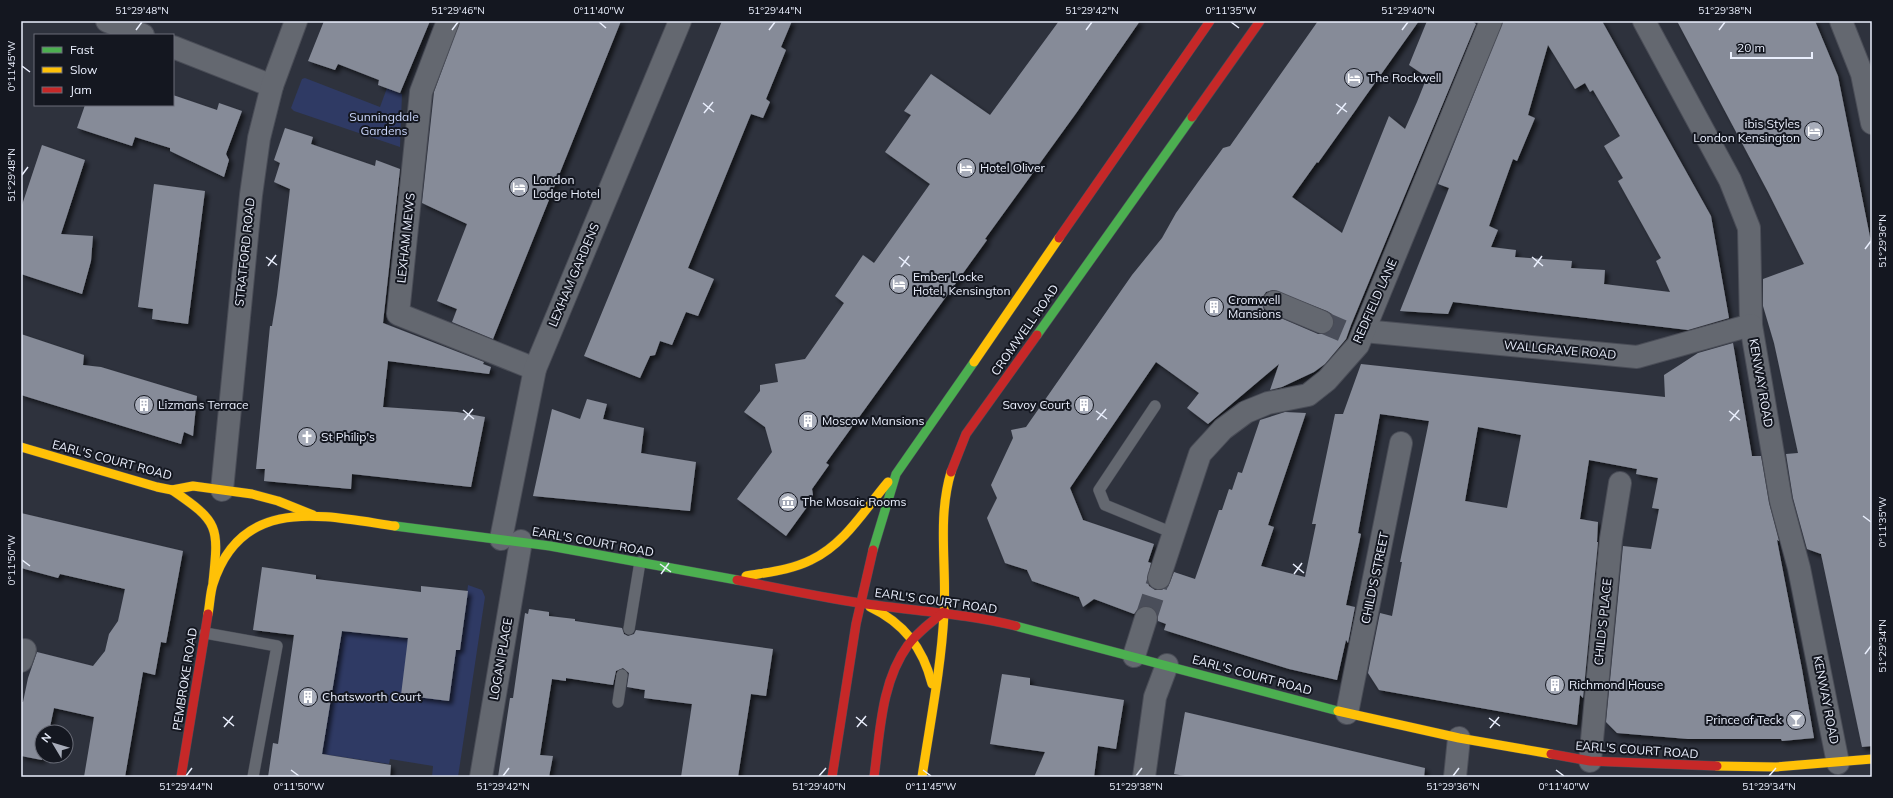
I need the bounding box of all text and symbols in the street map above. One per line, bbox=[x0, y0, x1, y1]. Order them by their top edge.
text: 51°29'48"N bbox=[115, 4, 169, 17]
text: 51°29'46"N bbox=[431, 4, 485, 17]
text: 0°11'40"W bbox=[574, 4, 624, 17]
text: 51°29'44"N bbox=[748, 4, 802, 17]
text: 51°29'42"N bbox=[1065, 4, 1119, 17]
text: 0°11'35"W bbox=[1206, 4, 1256, 17]
text: 51°29'40"N bbox=[1381, 4, 1435, 17]
text: 51°29'38"N bbox=[1698, 4, 1752, 17]
legend bbox=[34, 34, 174, 106]
scale bar bbox=[1731, 34, 1812, 60]
text: 20 m bbox=[1737, 40, 1765, 55]
text: 0°11'45"W bbox=[5, 41, 18, 91]
text: Fast bbox=[70, 42, 94, 57]
text: Slow bbox=[70, 62, 98, 77]
hotel icon: The Rockwell bbox=[1343, 67, 1365, 89]
place label: The Rockwell bbox=[1368, 70, 1441, 85]
text: Jam bbox=[70, 82, 92, 97]
park label: Sunningdale Gardens bbox=[349, 109, 419, 138]
place label: ibis Styles London Kensington bbox=[1693, 116, 1800, 145]
hotel icon: ibis Styles London Kensington bbox=[1803, 120, 1825, 142]
text: 51°29'48"N bbox=[5, 148, 18, 202]
hotel icon: Hotel Oliver bbox=[955, 157, 977, 179]
place label: Hotel Oliver bbox=[980, 160, 1045, 175]
place label: London Lodge Hotel bbox=[533, 172, 600, 201]
hotel icon: London Lodge Hotel bbox=[508, 176, 530, 198]
street label: LEXHAM MEWS bbox=[393, 192, 418, 284]
street label: STRATFORD ROAD bbox=[231, 197, 258, 307]
text: 51°29'36"N bbox=[1876, 214, 1889, 268]
street label: LEXHAM GARDENS bbox=[545, 221, 602, 329]
street label: REDFIELD LANE bbox=[1349, 256, 1400, 345]
place label: Ember Locke Hotel, Kensington bbox=[913, 269, 1011, 298]
hotel icon: Ember Locke Hotel, Kensington bbox=[888, 273, 910, 295]
street label: CROMWELL ROAD bbox=[988, 281, 1062, 378]
place label: Cromwell Mansions bbox=[1228, 292, 1281, 321]
building icon: Cromwell Mansions bbox=[1203, 296, 1225, 318]
street label: WALLGRAVE ROAD bbox=[1503, 337, 1617, 362]
street label: KENWAY ROAD bbox=[1746, 337, 1777, 429]
building icon: Lizmans Terrace bbox=[133, 394, 155, 416]
building icon: Savoy Court bbox=[1073, 394, 1095, 416]
place label: Lizmans Terrace bbox=[158, 397, 249, 412]
place label: Savoy Court bbox=[1002, 397, 1070, 412]
building icon: Moscow Mansions bbox=[797, 410, 819, 432]
place label: Moscow Mansions bbox=[822, 413, 924, 428]
church icon: St Philip's bbox=[296, 426, 318, 448]
place label: St Philip's bbox=[321, 429, 375, 444]
street label: EARL'S COURT ROAD bbox=[51, 436, 174, 483]
museum icon: The Mosaic Rooms bbox=[777, 491, 799, 513]
place label: The Mosaic Rooms bbox=[802, 494, 907, 509]
text: 0°11'35"W bbox=[1876, 497, 1889, 547]
street label: EARL'S COURT ROAD bbox=[531, 523, 655, 560]
street label: CHILD'S STREET bbox=[1357, 530, 1392, 625]
text: 0°11'50"W bbox=[5, 535, 18, 585]
street label: CHILD'S PLACE bbox=[1590, 578, 1615, 666]
street label: EARL'S COURT ROAD bbox=[874, 584, 998, 617]
street label: LOGAN PLACE bbox=[486, 617, 515, 701]
text: 51°29'34"N bbox=[1876, 619, 1889, 673]
street label: PEMBROKE ROAD bbox=[169, 626, 200, 731]
street label: EARL'S COURT ROAD bbox=[1191, 651, 1314, 698]
street label: KENWAY ROAD bbox=[1811, 654, 1842, 746]
building icon: Richmond House bbox=[1544, 674, 1566, 696]
place label: Richmond House bbox=[1569, 677, 1663, 692]
building icon: Chatsworth Court bbox=[297, 686, 319, 708]
place label: Chatsworth Court bbox=[322, 689, 421, 704]
bar icon: Prince of Teck bbox=[1785, 709, 1807, 731]
place label: Prince of Teck bbox=[1706, 712, 1783, 727]
north arrow bbox=[34, 724, 74, 764]
text: N bbox=[38, 730, 54, 745]
street label: EARL'S COURT ROAD bbox=[1575, 738, 1699, 761]
text: 51°29'44"N bbox=[159, 780, 213, 793]
text: 0°11'50"W bbox=[274, 780, 324, 793]
text: 51°29'42"N bbox=[476, 780, 530, 793]
text: 51°29'40"N bbox=[792, 780, 846, 793]
text: 0°11'45"W bbox=[906, 780, 956, 793]
text: 51°29'38"N bbox=[1109, 780, 1163, 793]
text: 51°29'36"N bbox=[1426, 780, 1480, 793]
text: 0°11'40"W bbox=[1539, 780, 1589, 793]
text: 51°29'34"N bbox=[1742, 780, 1796, 793]

